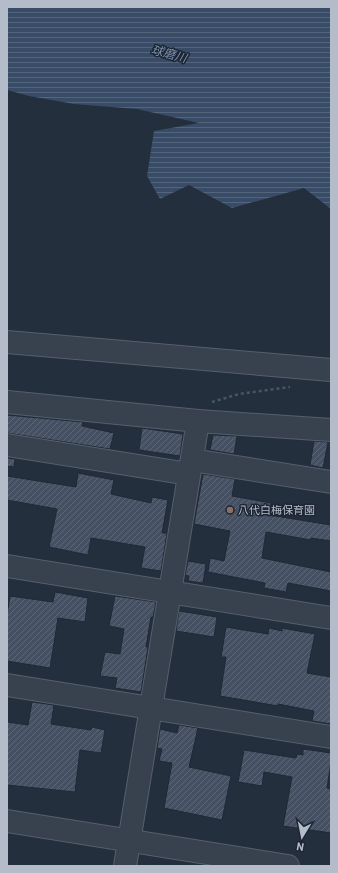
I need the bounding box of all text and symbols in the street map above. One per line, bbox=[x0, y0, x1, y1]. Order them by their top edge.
water label: 球磨川 bbox=[150, 42, 190, 65]
place label: 八代白梅保育園 bbox=[238, 503, 315, 516]
marker: 八代白梅保育園 bbox=[225, 505, 235, 515]
north arrow bbox=[282, 817, 322, 857]
text: N bbox=[295, 840, 305, 854]

